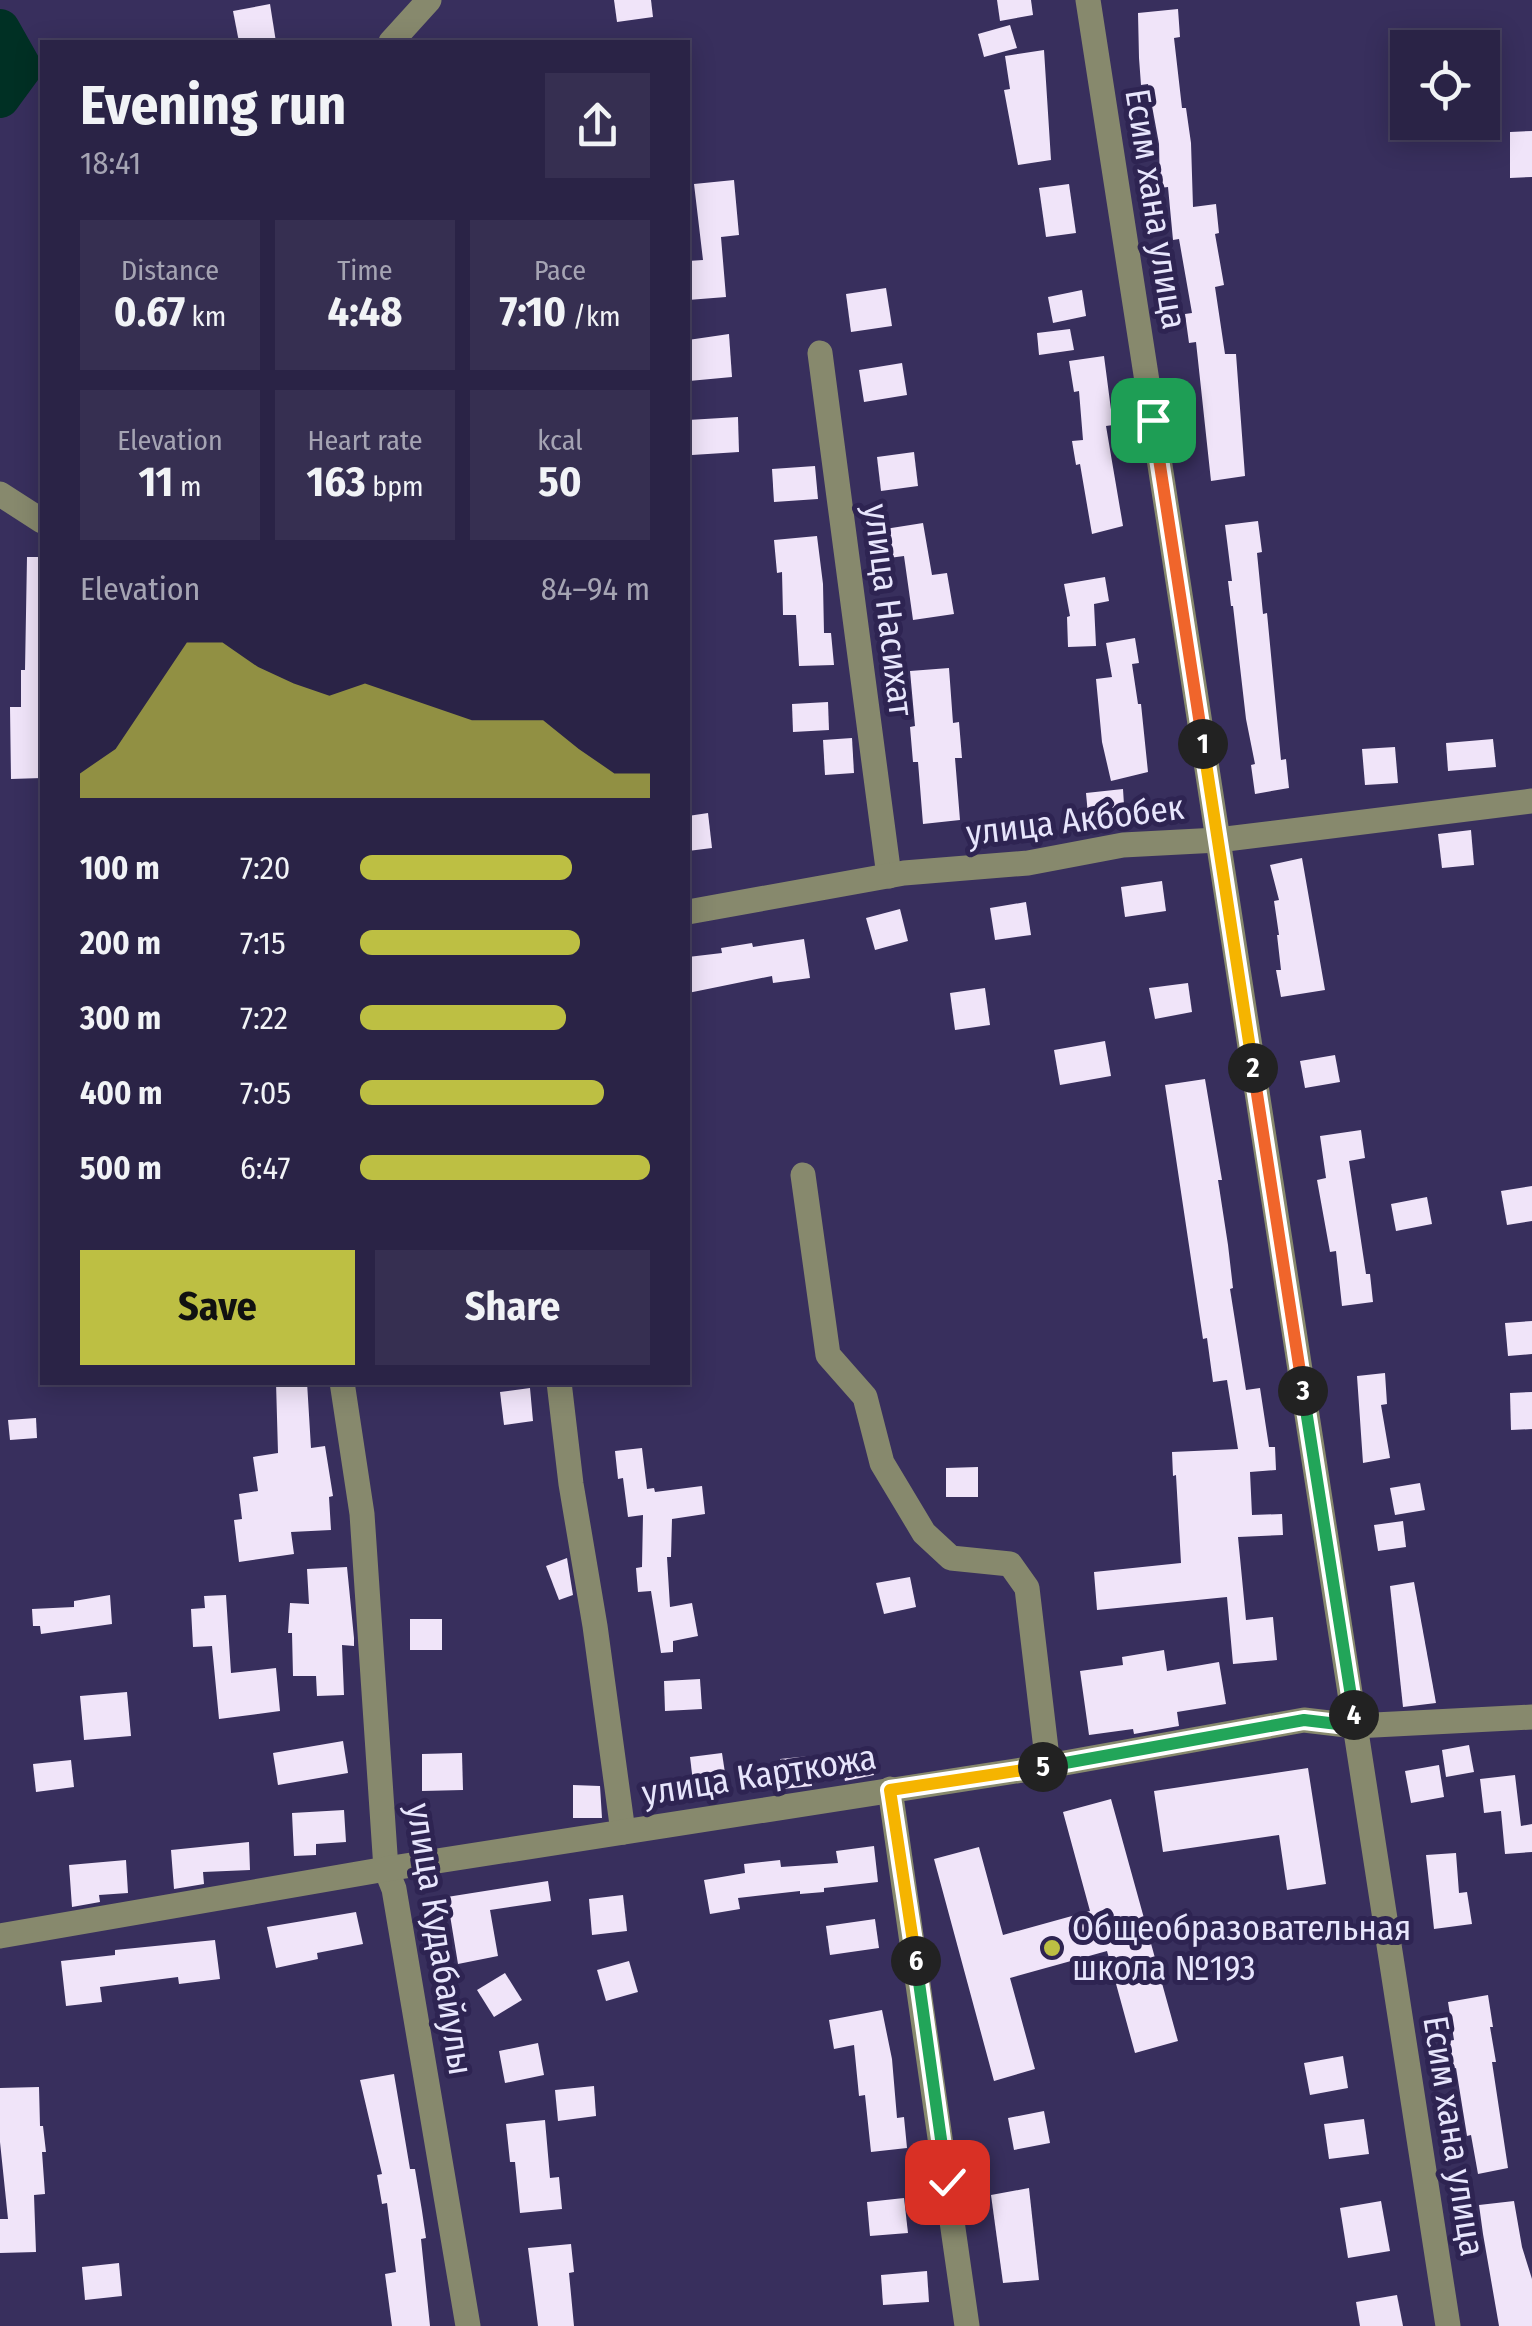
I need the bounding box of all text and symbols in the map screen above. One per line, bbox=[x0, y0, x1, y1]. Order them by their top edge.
map controls bbox=[1390, 30, 1500, 140]
button: locate bbox=[1390, 30, 1500, 140]
text: Evening run bbox=[80, 73, 346, 139]
button: share bbox=[545, 73, 650, 178]
street label: Есим хана улица bbox=[1116, 86, 1196, 332]
text: 18:41 bbox=[80, 144, 141, 182]
text: Distance bbox=[121, 254, 219, 287]
text: Time bbox=[337, 254, 393, 287]
text: Pace bbox=[534, 254, 586, 287]
text: 0.67 bbox=[114, 287, 185, 337]
text: 4:48 bbox=[328, 287, 402, 337]
text: 7:10 bbox=[499, 287, 566, 337]
text: km bbox=[185, 300, 226, 333]
text: /km bbox=[566, 300, 621, 333]
pin bbox=[1111, 378, 1196, 463]
icon: arrive bbox=[1126, 393, 1181, 448]
text: Elevation bbox=[117, 424, 223, 457]
text: Heart rate bbox=[308, 424, 422, 457]
text: kcal bbox=[537, 424, 583, 457]
text: 11 bbox=[139, 457, 173, 507]
text: 163 bbox=[306, 457, 366, 507]
text: 50 bbox=[538, 457, 582, 507]
text: m bbox=[173, 470, 201, 503]
text: bpm bbox=[366, 470, 424, 503]
street label: улица Насихат bbox=[855, 501, 923, 719]
text: Elevation bbox=[80, 570, 200, 608]
text: 84–94 m bbox=[541, 570, 650, 608]
pin: 1 bbox=[1178, 719, 1228, 769]
text: 1 bbox=[1197, 727, 1209, 760]
street label: улица Акбобек bbox=[964, 786, 1187, 854]
text: 100 m bbox=[80, 849, 160, 887]
text: 7:20 bbox=[240, 849, 291, 887]
text: 200 m bbox=[80, 924, 161, 962]
text: 7:15 bbox=[240, 924, 286, 962]
text: 300 m bbox=[80, 999, 161, 1037]
text: 7:22 bbox=[240, 999, 288, 1037]
pin: 2 bbox=[1228, 1043, 1278, 1093]
text: 2 bbox=[1247, 1051, 1259, 1084]
text: 400 m bbox=[80, 1074, 162, 1112]
text: 7:05 bbox=[240, 1074, 291, 1112]
text: 500 m bbox=[80, 1149, 162, 1187]
text: 6:47 bbox=[240, 1149, 290, 1187]
button: Save bbox=[80, 1250, 355, 1365]
button: Share bbox=[375, 1250, 650, 1365]
pin: 3 bbox=[1278, 1366, 1328, 1416]
text: 3 bbox=[1296, 1374, 1310, 1407]
pin: 4 bbox=[1329, 1690, 1379, 1740]
text: 4 bbox=[1347, 1698, 1361, 1731]
street label: улица Карткожа bbox=[639, 1736, 879, 1814]
pin: 5 bbox=[1018, 1742, 1068, 1792]
text: 5 bbox=[1036, 1750, 1050, 1783]
street label: улица Кудабайулы bbox=[398, 1800, 482, 2078]
place label: Общеобразовательная школа №193 bbox=[1072, 1907, 1411, 1989]
pin: 6 bbox=[891, 1936, 941, 1986]
marker: Общеобразовательная школа №193 bbox=[1041, 1937, 1063, 1959]
text: 6 bbox=[909, 1944, 923, 1977]
street label: Есим хана улица bbox=[1414, 2013, 1494, 2259]
pin bbox=[905, 2140, 990, 2225]
icon: check bbox=[920, 2155, 975, 2210]

